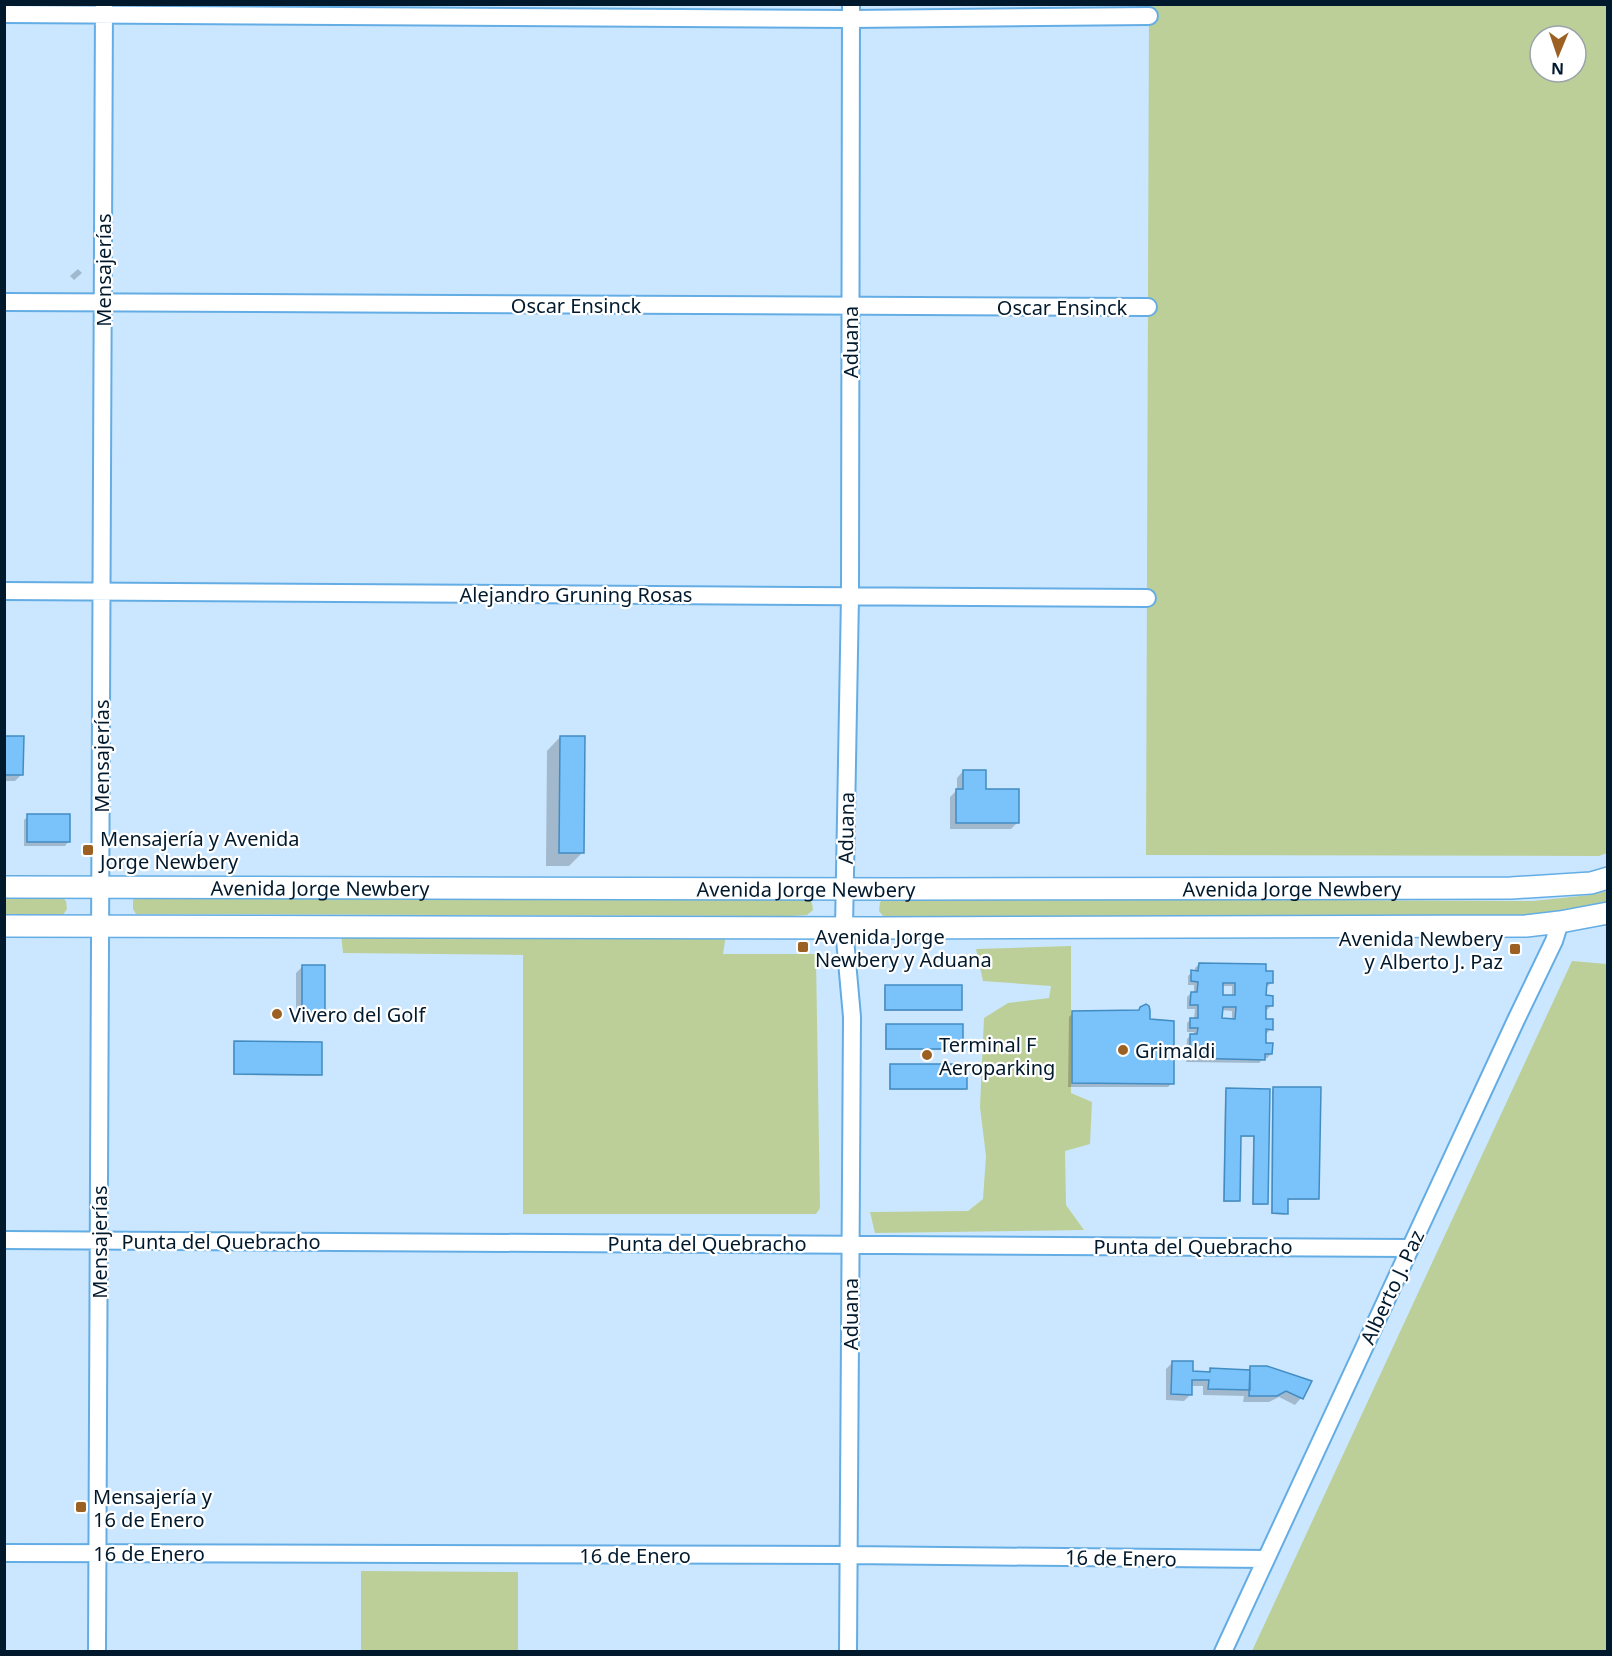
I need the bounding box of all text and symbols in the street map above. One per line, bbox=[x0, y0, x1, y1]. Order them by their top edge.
north arrow bbox=[1528, 24, 1588, 84]
text: N bbox=[1551, 58, 1564, 80]
street label: Mensajerías bbox=[90, 213, 117, 327]
street label: Oscar Ensinck bbox=[511, 292, 641, 319]
street label: Oscar Ensinck bbox=[997, 294, 1127, 321]
street label: Aduana bbox=[837, 306, 864, 378]
street label: Alejandro Gruning Rosas bbox=[460, 581, 692, 608]
street label: Mensajerías bbox=[88, 699, 115, 813]
street label: Aduana bbox=[832, 792, 860, 864]
place label: Mensajería y Avenida Jorge Newbery bbox=[98, 825, 300, 875]
marker: Mensajería y Avenida Jorge Newbery bbox=[81, 843, 95, 857]
street label: Avenida Jorge Newbery bbox=[211, 874, 430, 901]
street label: Avenida Jorge Newbery bbox=[697, 875, 916, 903]
street label: Avenida Jorge Newbery bbox=[1183, 875, 1402, 902]
place label: Avenida Jorge Newbery y Aduana bbox=[815, 923, 992, 973]
place label: Avenida Newbery y Alberto J. Paz bbox=[1339, 925, 1504, 975]
marker: Avenida Jorge Newbery y Aduana bbox=[796, 940, 810, 954]
marker: Avenida Newbery y Alberto J. Paz bbox=[1508, 942, 1522, 956]
place label: Vivero del Golf bbox=[289, 1001, 427, 1028]
marker: Vivero del Golf bbox=[270, 1007, 284, 1021]
place label: Terminal F Aeroparking bbox=[939, 1031, 1055, 1081]
place label: Grimaldi bbox=[1135, 1037, 1216, 1064]
marker: Grimaldi bbox=[1116, 1043, 1130, 1057]
marker: Terminal F Aeroparking bbox=[920, 1048, 934, 1062]
street label: Mensajerías bbox=[86, 1185, 113, 1299]
street label: Alberto J. Paz bbox=[1354, 1226, 1430, 1348]
street label: Punta del Quebracho bbox=[121, 1228, 321, 1255]
street label: Punta del Quebracho bbox=[607, 1230, 807, 1257]
street label: Punta del Quebracho bbox=[1093, 1233, 1293, 1260]
street label: Aduana bbox=[837, 1278, 864, 1350]
place label: Mensajería y 16 de Enero bbox=[93, 1483, 213, 1533]
marker: Mensajería y 16 de Enero bbox=[74, 1500, 88, 1514]
street label: 16 de Enero bbox=[93, 1540, 205, 1567]
street label: 16 de Enero bbox=[579, 1542, 691, 1569]
street label: 16 de Enero bbox=[1065, 1544, 1177, 1572]

